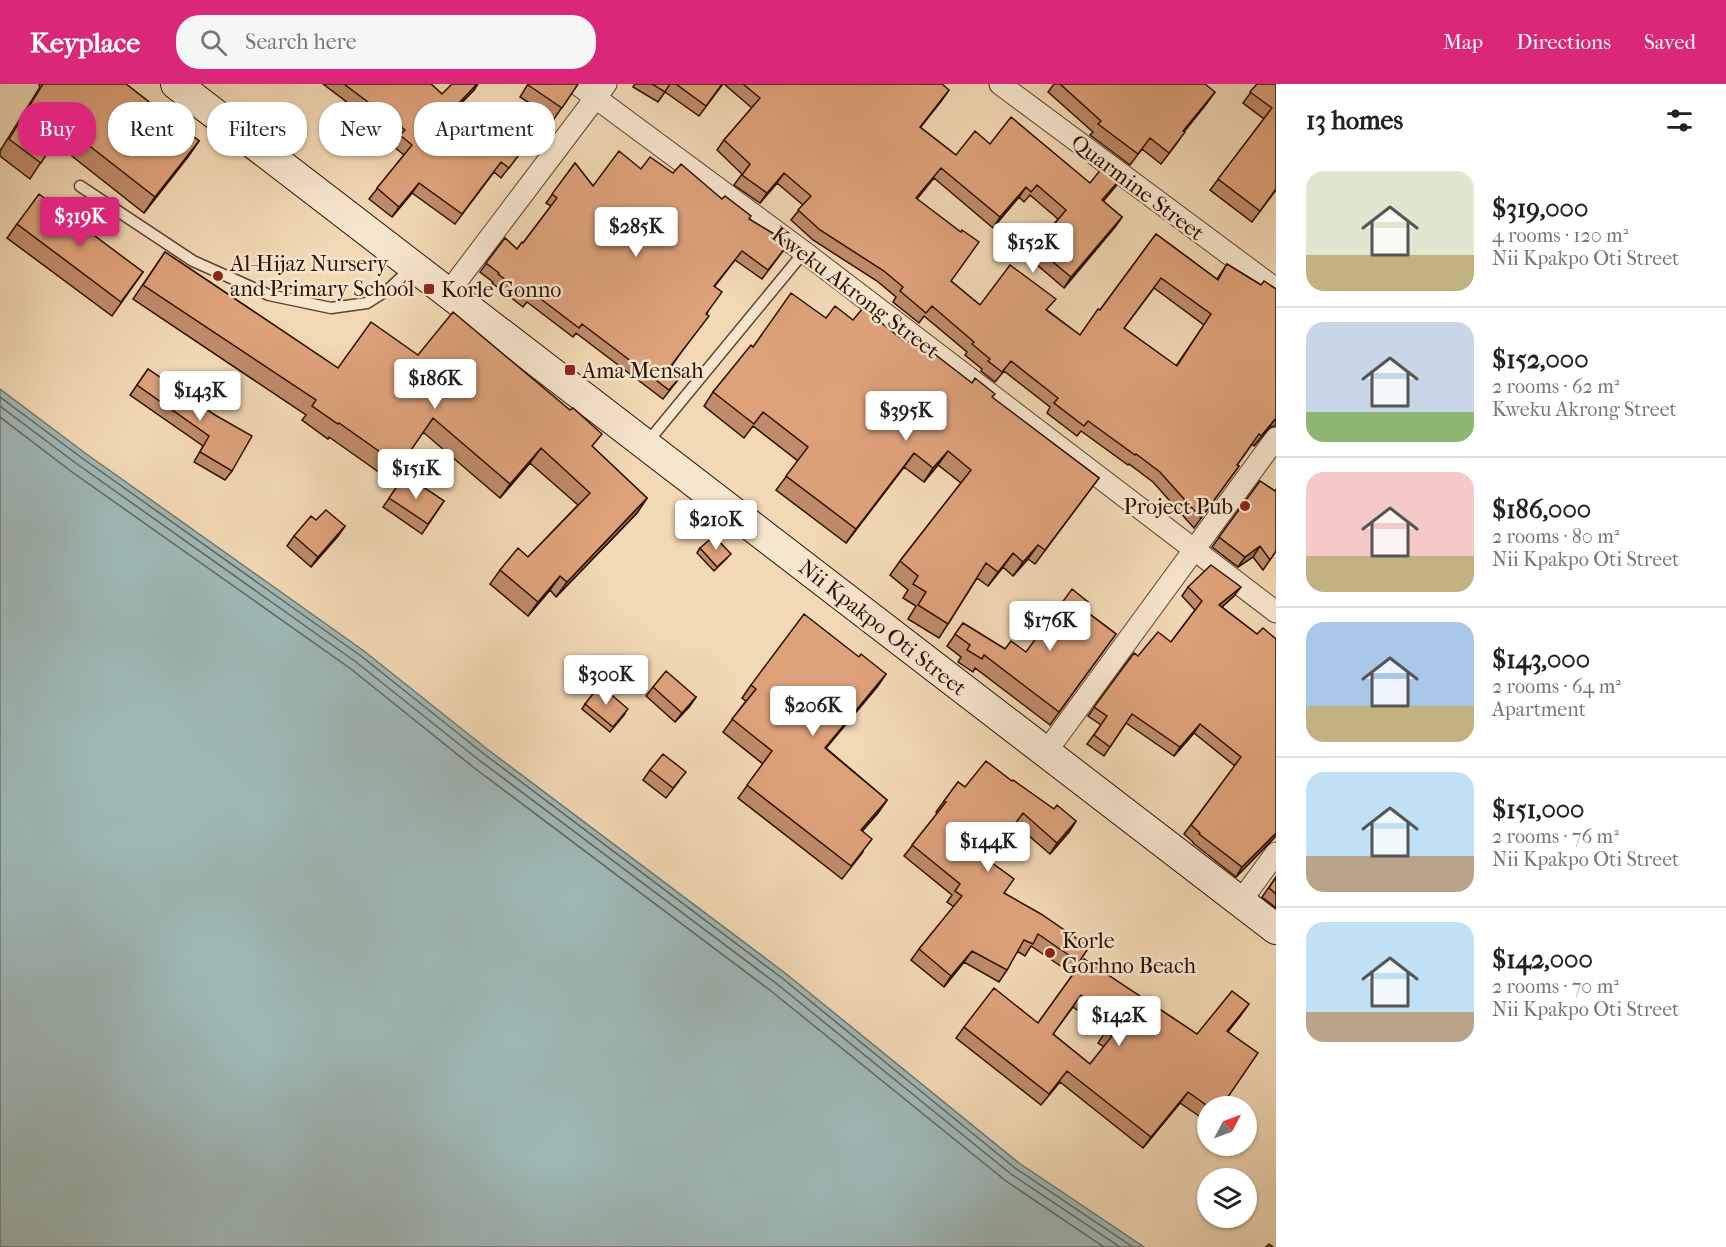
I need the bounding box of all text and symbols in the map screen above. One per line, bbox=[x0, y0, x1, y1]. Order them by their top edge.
search box bbox=[176, 15, 596, 69]
text: Keyplace bbox=[30, 26, 140, 59]
icon: search bbox=[197, 26, 230, 59]
text: Search here bbox=[245, 29, 357, 55]
text: Map bbox=[1443, 30, 1483, 54]
text: Directions bbox=[1516, 30, 1611, 54]
text: Saved bbox=[1644, 30, 1696, 54]
chip: Buy bbox=[18, 102, 96, 156]
chip: Rent bbox=[108, 102, 195, 156]
chip: Filters bbox=[207, 102, 307, 156]
chip: New bbox=[319, 102, 402, 156]
chip: Apartment bbox=[414, 102, 555, 156]
icon: filters bbox=[1663, 104, 1696, 137]
text: 13 homes bbox=[1306, 105, 1403, 136]
street label: Quarmine Street bbox=[1066, 129, 1209, 246]
text: $319,000 bbox=[1492, 193, 1588, 224]
icon: home bbox=[1354, 195, 1426, 267]
pin: $319K bbox=[38, 197, 122, 248]
text: $319K bbox=[54, 205, 106, 228]
pin: $285K bbox=[594, 207, 678, 258]
text: $285K bbox=[609, 215, 663, 238]
street label: Kweku Akrong Street bbox=[766, 221, 944, 364]
pin: $152K bbox=[991, 223, 1075, 274]
text: 4 rooms · 120 m² bbox=[1492, 224, 1628, 247]
text: $152K bbox=[1007, 231, 1059, 254]
text: Nii Kpakpo Oti Street bbox=[1492, 247, 1679, 270]
place label: Al-Hijaz Nursery and Primary School bbox=[229, 251, 414, 302]
marker: Al-Hijaz Nursery and Primary School bbox=[211, 269, 225, 283]
place label: Korle Gonno bbox=[441, 277, 562, 303]
marker: Korle Gonno bbox=[422, 282, 436, 296]
text: $152,000 bbox=[1492, 344, 1589, 375]
icon: home bbox=[1354, 346, 1426, 418]
place label: Ama Mensah bbox=[581, 358, 704, 384]
pin: $186K bbox=[393, 359, 477, 410]
marker: Ama Mensah bbox=[563, 363, 577, 377]
text: $186K bbox=[408, 367, 462, 390]
pin: $143K bbox=[158, 371, 242, 422]
text: 2 rooms · 62 m² bbox=[1492, 375, 1619, 398]
text: $143K bbox=[174, 379, 226, 402]
pin: $395K bbox=[864, 391, 948, 442]
text: Kweku Akrong Street bbox=[1492, 398, 1677, 421]
text: $395K bbox=[880, 399, 932, 422]
pin: $151K bbox=[374, 449, 458, 500]
text: $151K bbox=[392, 457, 440, 480]
place label: Project Pub bbox=[1124, 494, 1233, 520]
text: $186,000 bbox=[1492, 494, 1591, 525]
icon: home bbox=[1354, 496, 1426, 568]
marker: Project Pub bbox=[1238, 499, 1252, 513]
pin: $210K bbox=[674, 500, 758, 551]
text: $210K bbox=[689, 508, 743, 531]
text: 2 rooms · 80 m² bbox=[1492, 525, 1619, 548]
text: Nii Kpakpo Oti Street bbox=[1492, 548, 1679, 571]
street label: Nii Kpakpo Oti Street bbox=[793, 554, 972, 701]
pin: $176K bbox=[1008, 601, 1092, 652]
text: $176K bbox=[1023, 609, 1077, 632]
text: $143,000 bbox=[1492, 644, 1590, 675]
icon: home bbox=[1354, 646, 1426, 718]
pin: $300K bbox=[564, 655, 648, 706]
text: $300K bbox=[578, 663, 634, 686]
text: 2 rooms · 64 m² bbox=[1492, 675, 1621, 698]
pin: $206K bbox=[771, 686, 855, 737]
text: $206K bbox=[784, 694, 842, 717]
text: Apartment bbox=[1492, 698, 1586, 721]
text: $151,000 bbox=[1492, 794, 1584, 825]
icon: home bbox=[1354, 796, 1426, 868]
pin: $144K bbox=[946, 822, 1030, 873]
text: 2 rooms · 76 m² bbox=[1492, 825, 1619, 848]
text: $144K bbox=[960, 830, 1016, 853]
text: Nii Kpakpo Oti Street bbox=[1492, 848, 1679, 871]
place label: Korle Gorhno Beach bbox=[1062, 928, 1197, 979]
text: $142,000 bbox=[1492, 944, 1593, 975]
marker: Korle Gorhno Beach bbox=[1043, 946, 1057, 960]
icon: home bbox=[1354, 946, 1426, 1018]
text: 2 rooms · 70 m² bbox=[1492, 975, 1619, 998]
pin: $142K bbox=[1077, 996, 1161, 1047]
text: Nii Kpakpo Oti Street bbox=[1492, 998, 1679, 1021]
text: $142K bbox=[1092, 1004, 1146, 1027]
north arrow bbox=[1197, 1096, 1257, 1156]
map controls bbox=[1197, 1096, 1257, 1228]
button: layers bbox=[1197, 1168, 1257, 1228]

